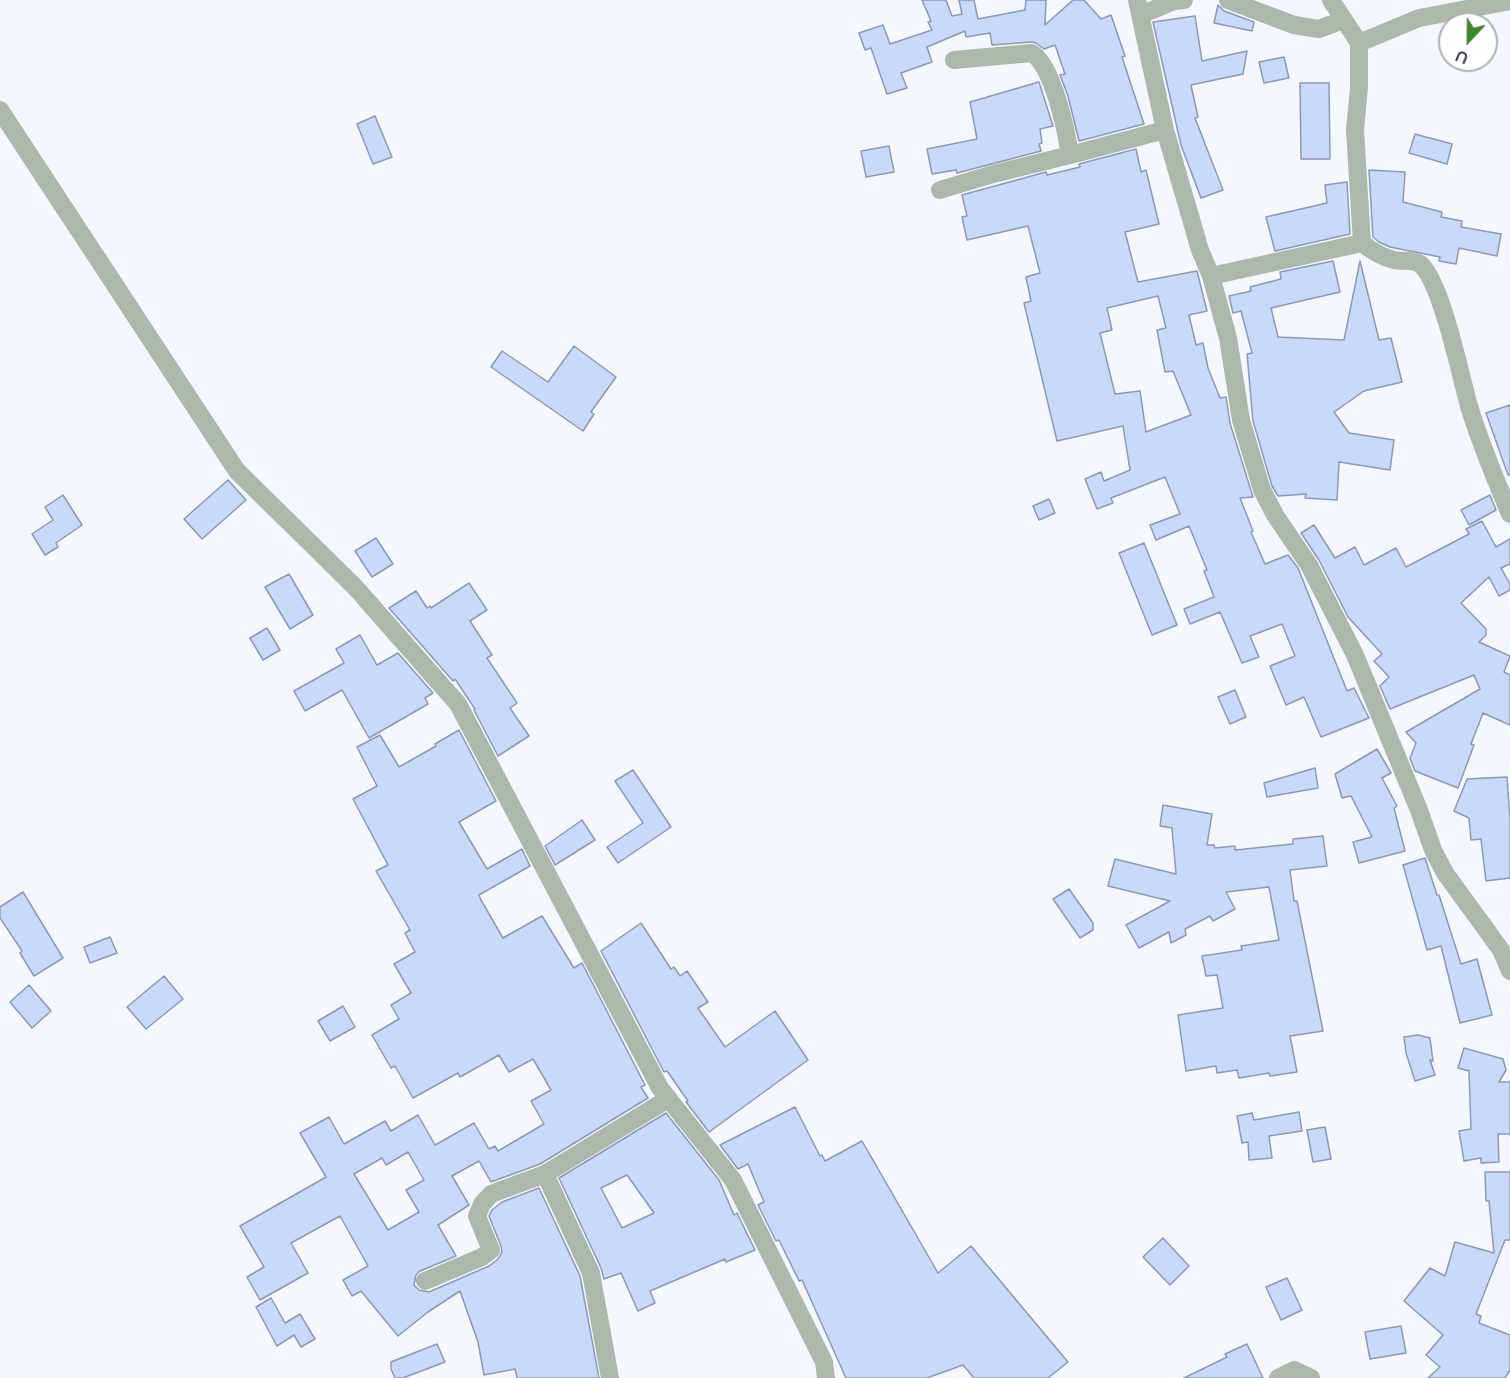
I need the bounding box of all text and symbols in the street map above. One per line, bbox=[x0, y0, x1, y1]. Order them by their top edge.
north arrow bbox=[1438, 12, 1498, 72]
text: U bbox=[1453, 45, 1471, 68]

